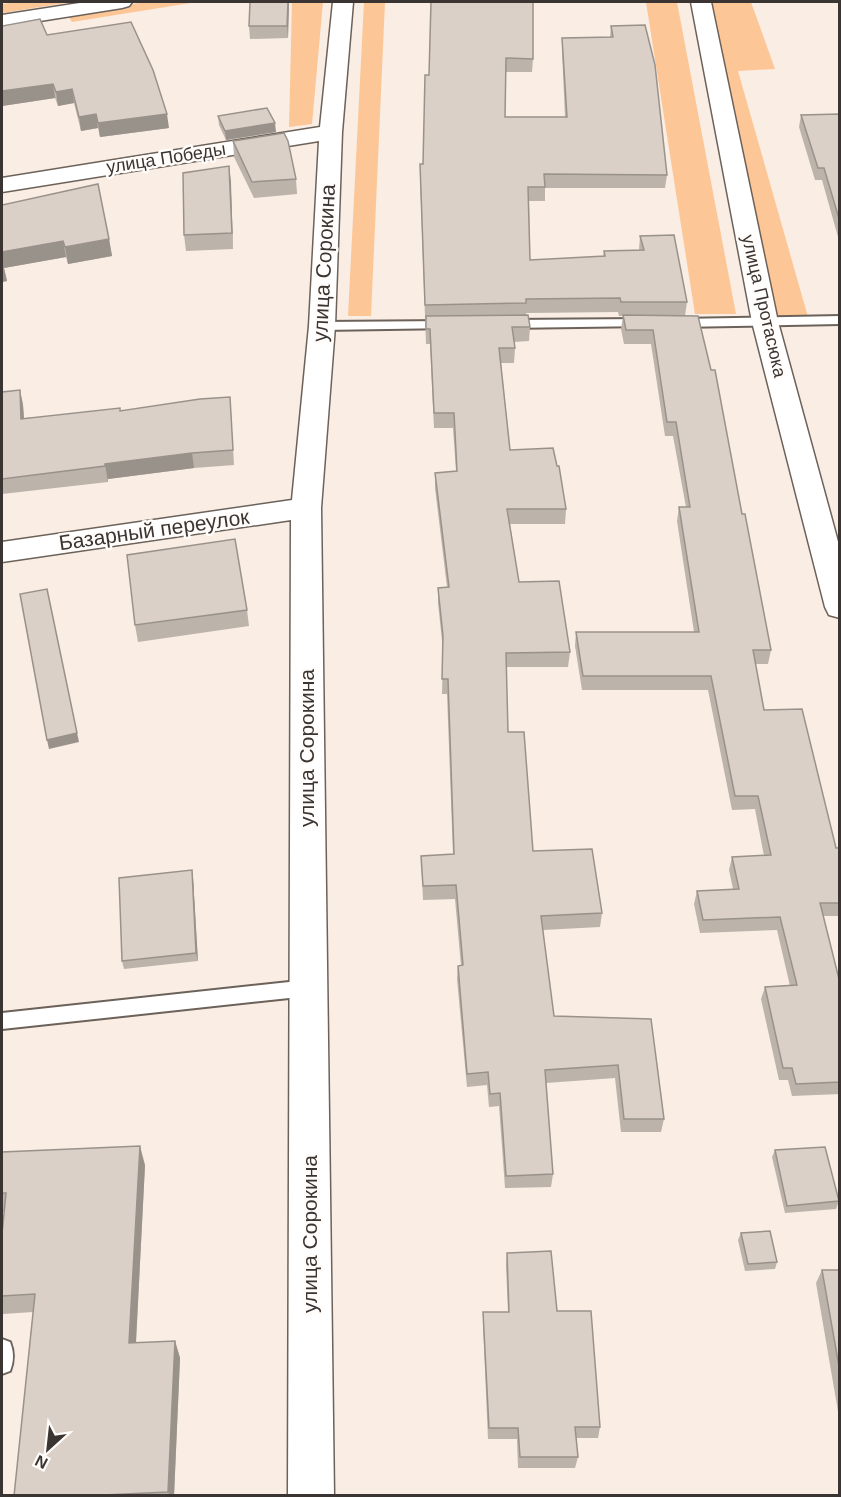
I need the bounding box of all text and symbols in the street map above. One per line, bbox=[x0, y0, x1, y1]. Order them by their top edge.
street label: улица Победы bbox=[105, 139, 227, 177]
street label: улица Сорокина bbox=[308, 183, 339, 342]
street label: улица Протасюка bbox=[738, 233, 790, 380]
street label: Базарный переулок bbox=[57, 505, 251, 554]
street label: улица Сорокина bbox=[295, 669, 318, 827]
street label: улица Сорокина bbox=[298, 1155, 321, 1313]
north arrow bbox=[18, 1419, 78, 1479]
text: N bbox=[32, 1452, 50, 1472]

